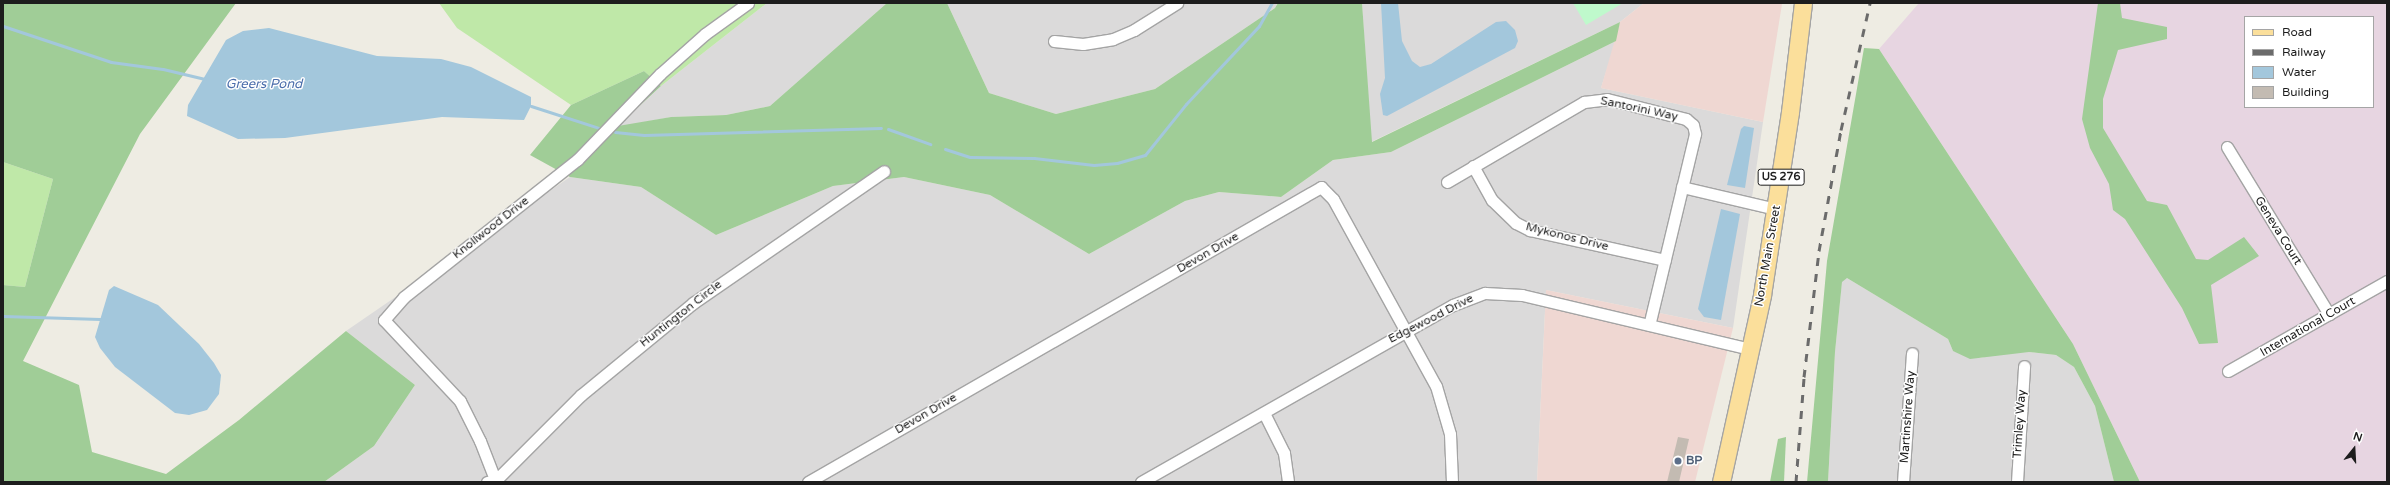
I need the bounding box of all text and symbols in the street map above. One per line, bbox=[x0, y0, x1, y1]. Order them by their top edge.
legend bbox=[2244, 16, 2374, 108]
text: Road bbox=[2282, 25, 2312, 39]
text: Railway bbox=[2282, 45, 2326, 59]
text: Water bbox=[2282, 65, 2316, 79]
water label: Greers Pond bbox=[226, 76, 302, 92]
text: Building bbox=[2282, 85, 2329, 99]
street label: Santorini Way bbox=[1599, 94, 1679, 124]
road number: US 276 bbox=[1757, 168, 1805, 186]
street label: Knollwood Drive bbox=[450, 194, 532, 262]
street label: Geneva Court bbox=[2251, 194, 2305, 268]
street label: North Main Street bbox=[1752, 204, 1784, 308]
street label: Mykonos Drive bbox=[1524, 220, 1610, 254]
street label: Devon Drive bbox=[1174, 229, 1242, 277]
street label: Huntington Circle bbox=[637, 278, 725, 350]
street label: Edgewood Drive bbox=[1386, 291, 1476, 347]
street label: International Court bbox=[2258, 294, 2358, 360]
street label: Martinshire Way bbox=[1898, 370, 1918, 464]
street label: Trimley Way bbox=[2010, 389, 2030, 459]
street label: Devon Drive bbox=[892, 390, 960, 438]
north arrow bbox=[2334, 429, 2374, 469]
text: N bbox=[2352, 430, 2364, 445]
place label: BP bbox=[1686, 454, 1702, 468]
marker: BP bbox=[1673, 456, 1683, 466]

